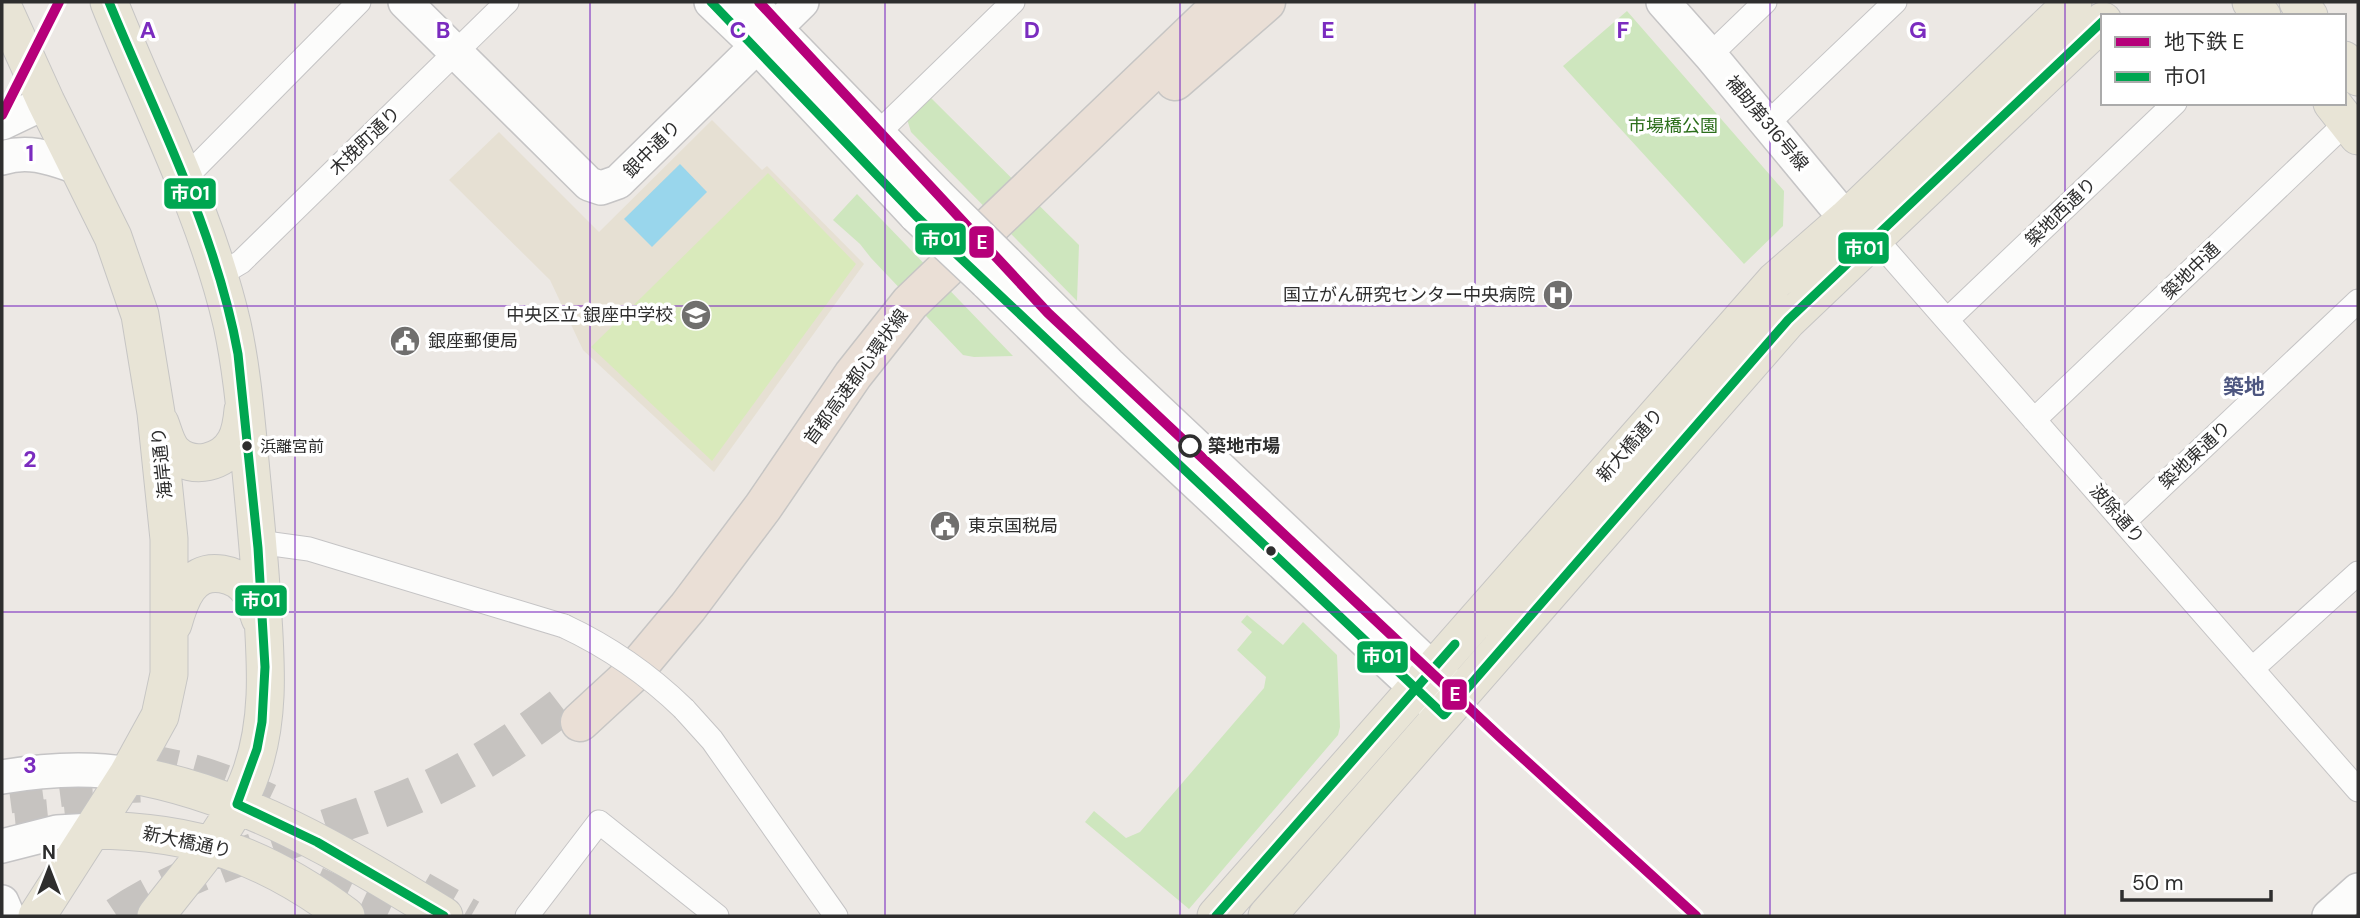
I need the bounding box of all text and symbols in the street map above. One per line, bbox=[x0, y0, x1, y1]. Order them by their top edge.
legend bbox=[2101, 14, 2346, 105]
text: A bbox=[140, 15, 156, 45]
text: B bbox=[436, 15, 450, 45]
text: C bbox=[730, 15, 746, 45]
text: D bbox=[1024, 15, 1040, 45]
text: E bbox=[1321, 15, 1335, 45]
text: F bbox=[1617, 15, 1630, 45]
text: G bbox=[1909, 15, 1927, 45]
text: 地下鉄 E bbox=[2164, 28, 2244, 56]
text: 市01 bbox=[2164, 63, 2206, 91]
street label: 補助第316号線 bbox=[1720, 70, 1814, 176]
street label: 木挽町通り bbox=[324, 101, 406, 181]
park label: 市場橋公園 bbox=[1628, 114, 1718, 138]
street label: 銀中通り bbox=[618, 115, 686, 183]
text: 1 bbox=[26, 138, 34, 168]
street label: 築地西通り bbox=[2020, 172, 2102, 252]
line badge: 市01 bbox=[163, 177, 217, 210]
text: 市01 bbox=[170, 181, 210, 206]
line badge: 市01 bbox=[914, 222, 967, 256]
line badge: E bbox=[968, 225, 995, 259]
text: 市01 bbox=[921, 227, 961, 252]
text: E bbox=[976, 230, 988, 255]
line badge: 市01 bbox=[1837, 231, 1890, 265]
text: 市01 bbox=[1844, 236, 1884, 261]
street label: 築地中通 bbox=[2157, 237, 2225, 305]
hospital icon: 国立がん研究センター中央病院 bbox=[1541, 278, 1575, 312]
place label: 国立がん研究センター中央病院 bbox=[1283, 283, 1535, 307]
school or university icon: 中央区立 銀座中学校 bbox=[679, 298, 713, 332]
place label: 中央区立 銀座中学校 bbox=[506, 303, 673, 327]
street label: 首都高速都心環状線 bbox=[799, 304, 913, 450]
public building icon: 銀座郵便局 bbox=[388, 324, 422, 358]
place label: 銀座郵便局 bbox=[428, 329, 518, 353]
district label: 築地 bbox=[2223, 373, 2265, 401]
street label: 新大橋通り bbox=[1591, 403, 1669, 487]
street label: 築地東通り bbox=[2154, 416, 2236, 494]
street label: 海岸通り bbox=[146, 426, 178, 500]
place label: 築地市場 bbox=[1208, 434, 1280, 458]
marker: 築地市場 bbox=[1179, 435, 1201, 457]
place label: 浜離宮前 bbox=[260, 436, 324, 457]
marker: 浜離宮前 bbox=[240, 439, 254, 453]
text: 2 bbox=[23, 444, 37, 474]
street label: 波除通り bbox=[2084, 479, 2150, 549]
public building icon: 東京国税局 bbox=[928, 509, 962, 543]
place label: 東京国税局 bbox=[968, 514, 1058, 538]
unlabelled marker bbox=[1264, 544, 1278, 558]
line badge: 市01 bbox=[234, 584, 288, 617]
text: 市01 bbox=[241, 588, 281, 613]
line badge: 市01 bbox=[1356, 640, 1409, 674]
text: 市01 bbox=[1362, 644, 1402, 669]
line badge: E bbox=[1441, 678, 1468, 711]
text: E bbox=[1449, 682, 1461, 707]
text: 3 bbox=[23, 750, 37, 780]
street label: 新大橋通り bbox=[140, 821, 234, 863]
north arrow bbox=[14, 834, 84, 904]
text: N bbox=[42, 840, 56, 865]
scale bar bbox=[2122, 858, 2271, 902]
text: 50 m bbox=[2132, 869, 2183, 897]

